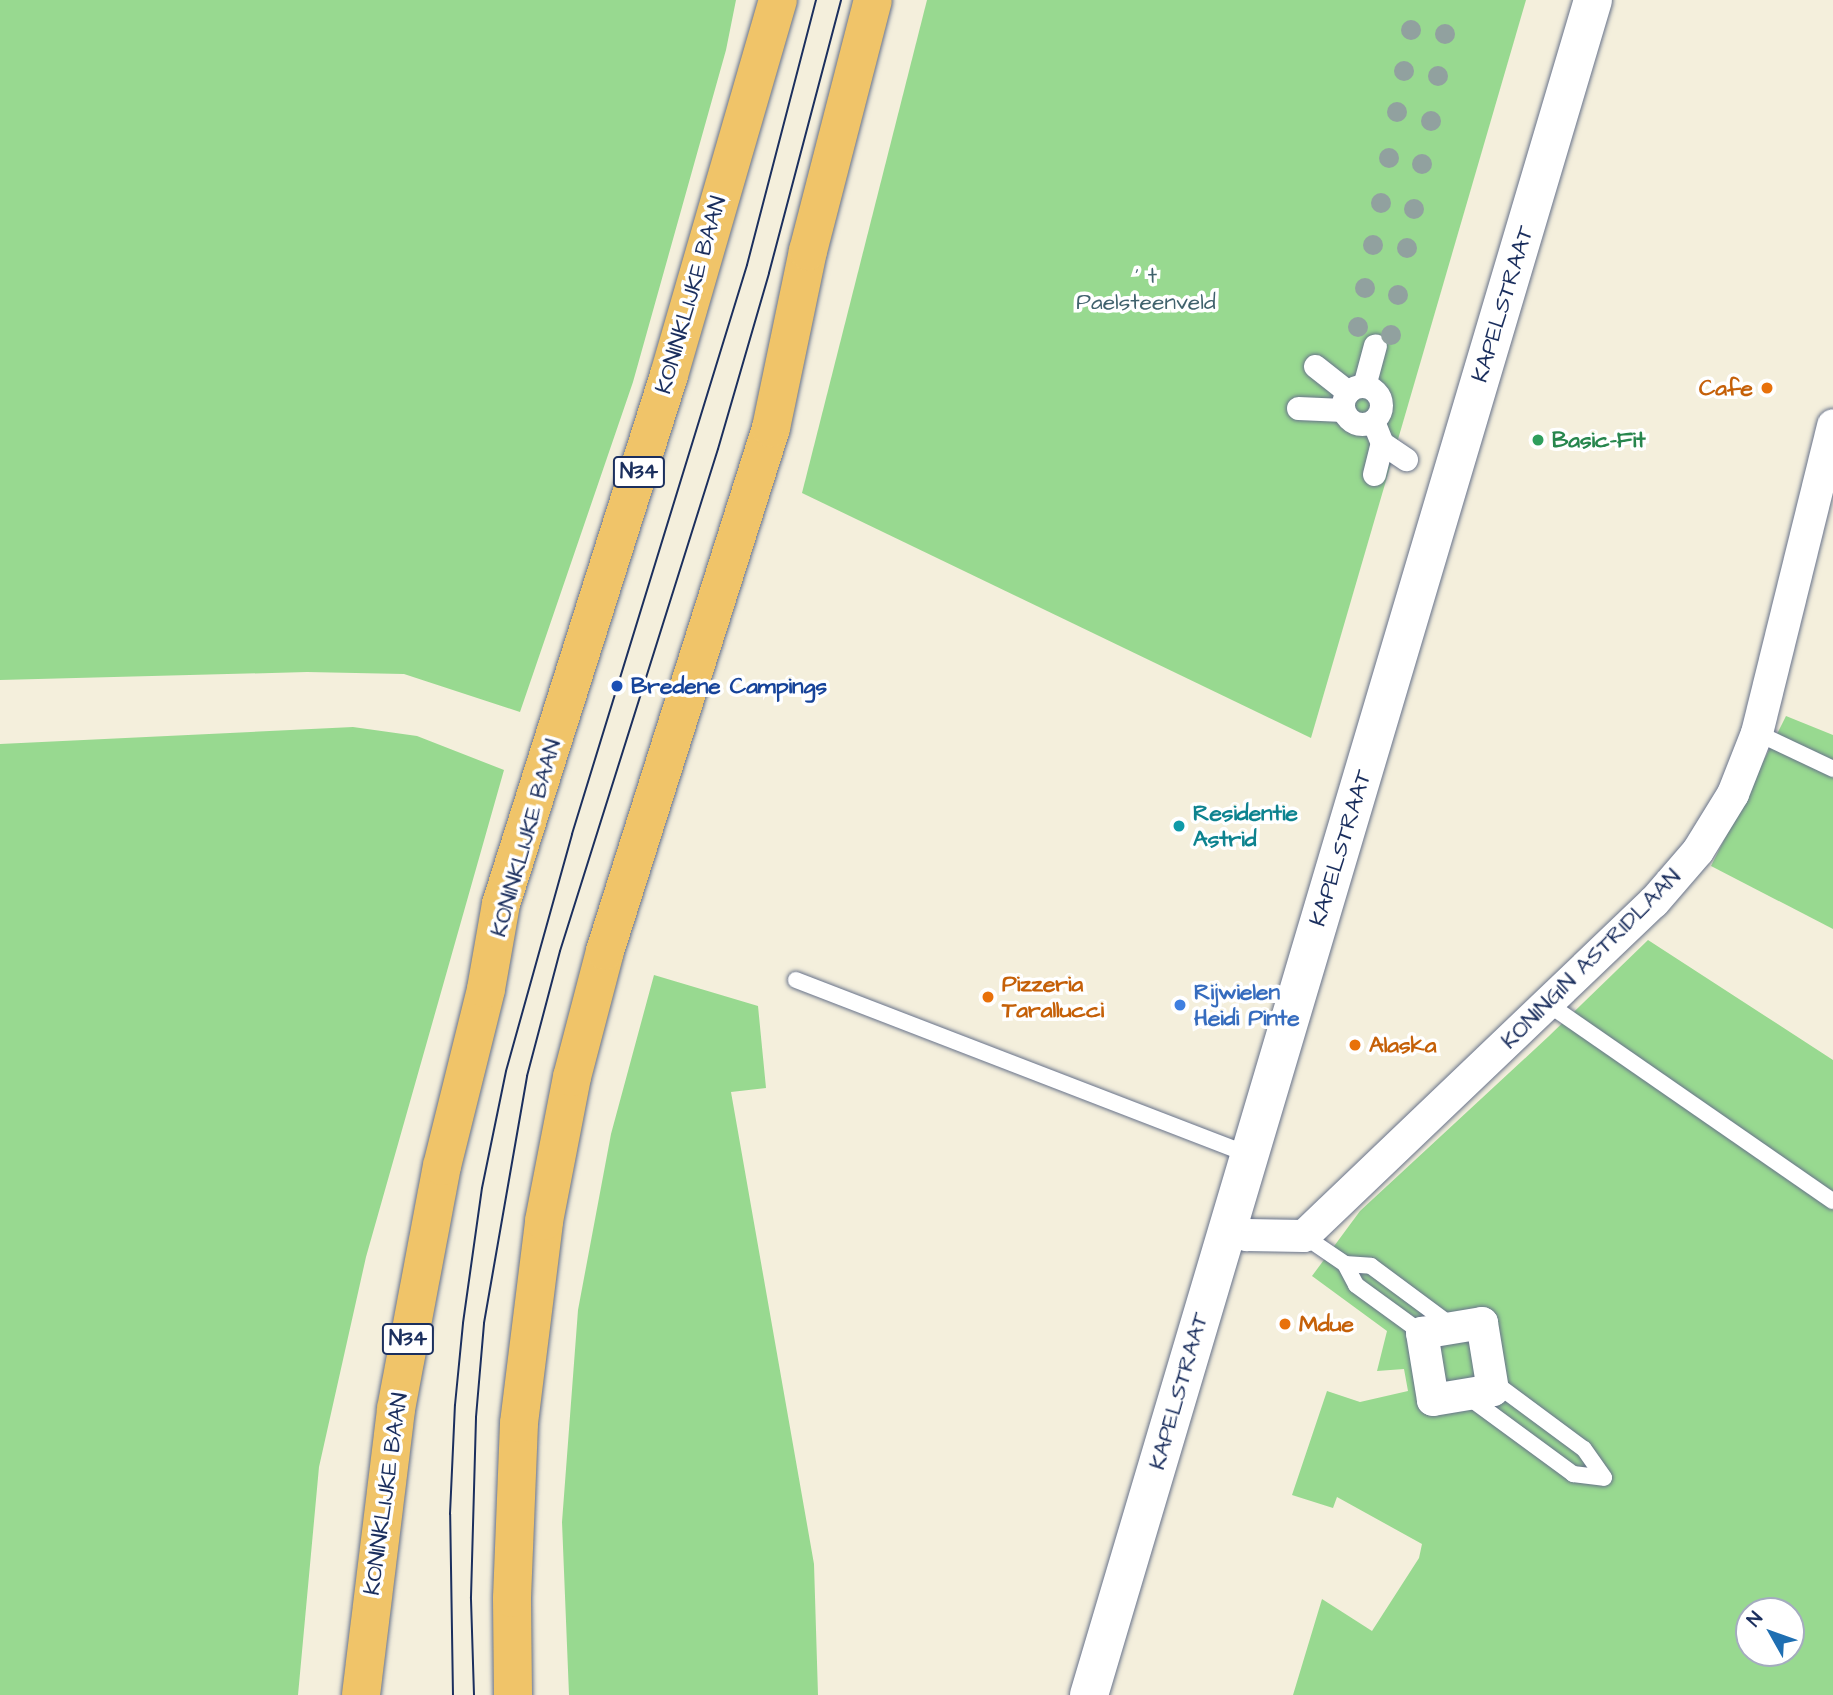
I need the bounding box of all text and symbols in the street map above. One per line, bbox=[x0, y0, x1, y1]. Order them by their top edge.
street label: KONINKLIJKE BAAN bbox=[650, 193, 732, 397]
street label: KAPELSTRAAT bbox=[1466, 222, 1540, 386]
park label: ' t Paelsteenveld bbox=[1076, 262, 1216, 316]
place label: Cafe bbox=[1699, 374, 1753, 402]
marker: Cafe bbox=[1759, 380, 1775, 396]
place label: Basic-Fit bbox=[1552, 426, 1645, 454]
marker: Basic-Fit bbox=[1530, 432, 1546, 448]
road number: N34 bbox=[613, 454, 665, 490]
place label: Bredene Campings bbox=[631, 672, 827, 700]
marker: Bredene Campings bbox=[609, 678, 625, 694]
street label: KONINKLIJKE BAAN bbox=[485, 736, 567, 940]
street label: KAPELSTRAAT bbox=[1304, 766, 1378, 930]
place label: Residentie Astrid bbox=[1193, 799, 1298, 853]
marker: Residentie Astrid bbox=[1171, 818, 1187, 834]
street label: KONINGIN ASTRIDLAAN bbox=[1495, 863, 1687, 1055]
place label: Pizzeria Tarallucci bbox=[1002, 970, 1104, 1024]
place label: Rijwielen Heidi Pinte bbox=[1194, 978, 1300, 1032]
marker: Pizzeria Tarallucci bbox=[980, 989, 996, 1005]
marker: Rijwielen Heidi Pinte bbox=[1172, 997, 1188, 1013]
place label: Alaska bbox=[1369, 1031, 1436, 1059]
marker: Alaska bbox=[1347, 1037, 1363, 1053]
street label: KAPELSTRAAT bbox=[1143, 1309, 1215, 1473]
place label: Mdue bbox=[1299, 1310, 1354, 1338]
marker: Mdue bbox=[1277, 1316, 1293, 1332]
road number: N34 bbox=[382, 1322, 434, 1356]
street label: KONINKLIJKE BAAN bbox=[358, 1391, 414, 1597]
north arrow bbox=[1735, 1597, 1805, 1667]
text: N bbox=[1741, 1606, 1769, 1633]

